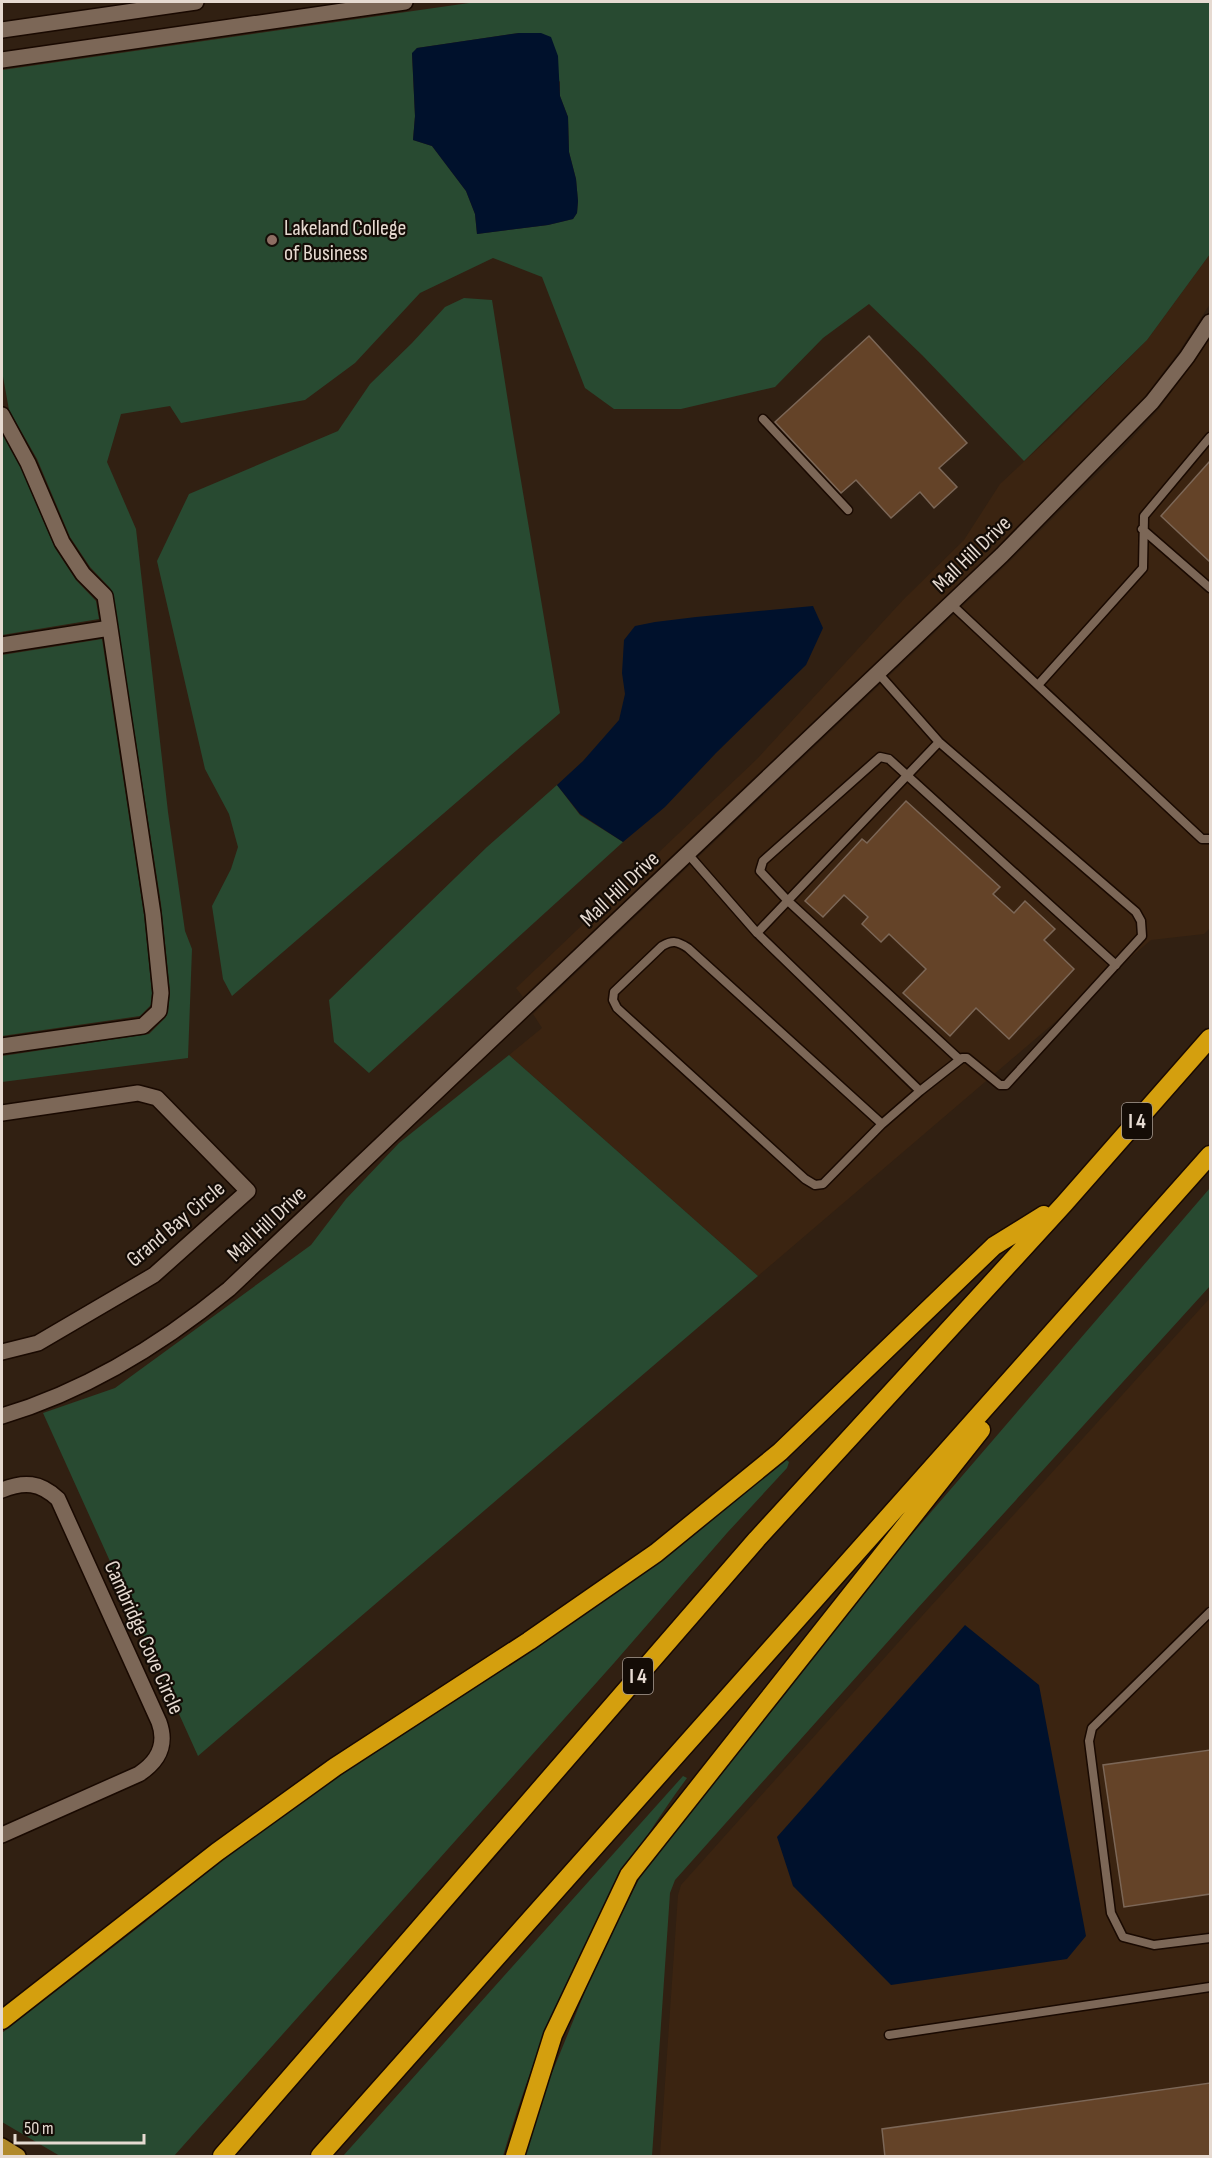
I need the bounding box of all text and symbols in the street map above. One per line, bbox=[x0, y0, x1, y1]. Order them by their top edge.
place label: Lakeland College of Business bbox=[284, 215, 406, 267]
marker: Lakeland College of Business bbox=[265, 233, 279, 247]
street label: Mall Hill Drive bbox=[927, 510, 1017, 598]
street label: Mall Hill Drive bbox=[575, 846, 665, 933]
road number: I 4 bbox=[1122, 1103, 1152, 1139]
street label: Grand Bay Circle bbox=[121, 1175, 231, 1273]
street label: Mall Hill Drive bbox=[222, 1181, 312, 1268]
street label: Cambridge Cove Circle bbox=[98, 1557, 190, 1719]
road number: I 4 bbox=[623, 1658, 653, 1694]
scale bar bbox=[15, 2107, 144, 2145]
text: 50 m bbox=[24, 2118, 54, 2139]

